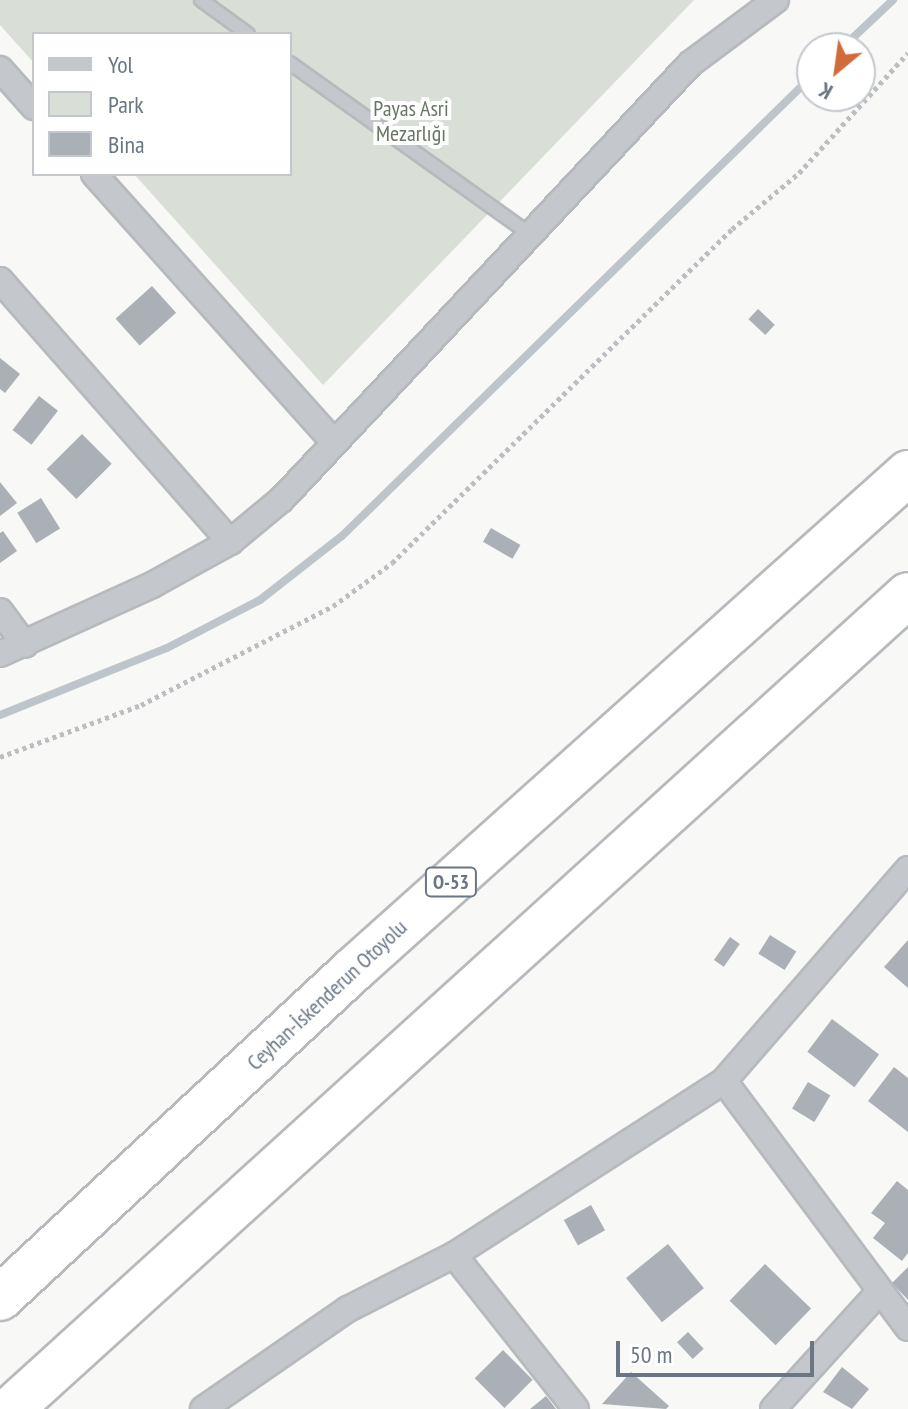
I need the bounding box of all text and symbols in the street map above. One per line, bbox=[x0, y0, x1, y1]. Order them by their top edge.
legend bbox=[32, 32, 292, 176]
north arrow bbox=[796, 32, 876, 112]
text: Yol bbox=[108, 49, 133, 80]
text: K bbox=[814, 76, 837, 106]
text: Park bbox=[108, 89, 144, 120]
park label: Payas Asri Mezarlığı bbox=[373, 95, 449, 146]
text: Bina bbox=[108, 129, 145, 160]
road number: O-53 bbox=[423, 866, 479, 898]
street label: Ceyhan-İskenderun Otoyolu bbox=[242, 914, 412, 1076]
scale bar bbox=[620, 1325, 818, 1375]
text: 50 m bbox=[630, 1339, 672, 1370]

